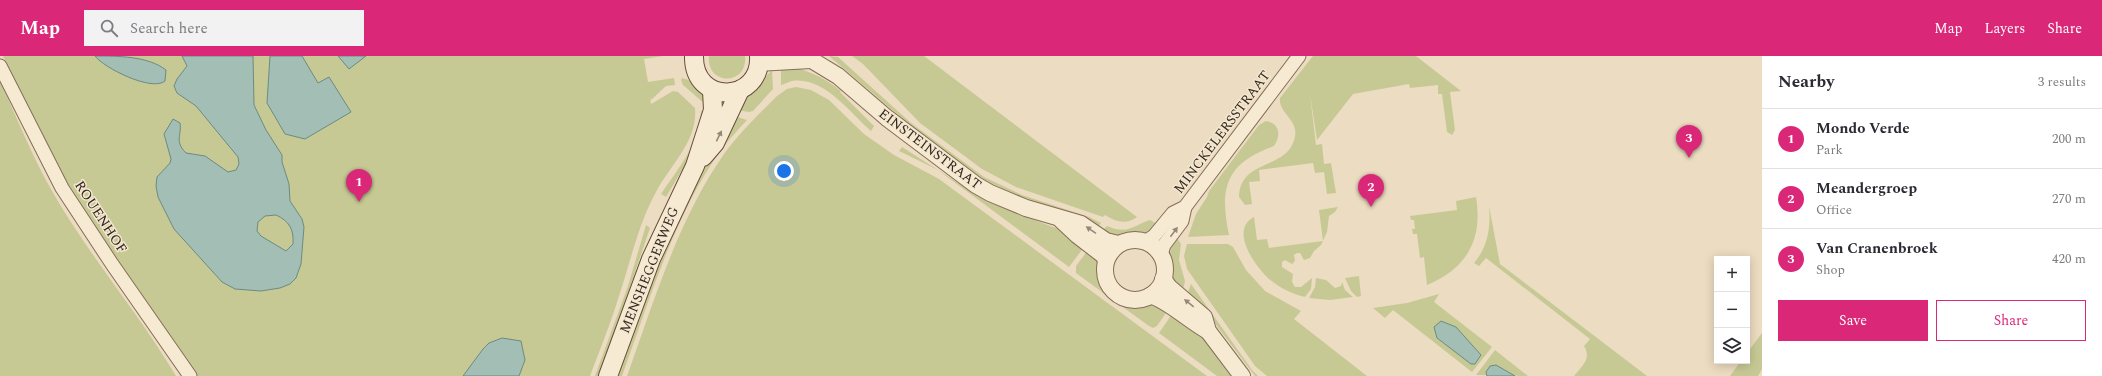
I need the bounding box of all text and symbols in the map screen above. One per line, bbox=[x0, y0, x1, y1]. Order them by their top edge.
search box bbox=[84, 10, 364, 46]
text: Map bbox=[20, 14, 60, 43]
icon: search bbox=[98, 17, 120, 39]
text: Search here bbox=[130, 17, 208, 40]
text: Map bbox=[1934, 18, 1963, 39]
text: Layers bbox=[1985, 18, 2025, 39]
text: Share bbox=[2047, 18, 2082, 39]
street label: MINCKELERSSTRAAT bbox=[1169, 66, 1275, 198]
text: Nearby bbox=[1778, 69, 1834, 95]
text: 3 results bbox=[2038, 72, 2086, 92]
street label: EINSTEINSTRAAT bbox=[874, 103, 986, 195]
text: Mondo Verde bbox=[1816, 117, 1910, 140]
pin: 3 bbox=[1676, 125, 1702, 158]
text: 1 bbox=[1787, 129, 1795, 149]
text: 200 m bbox=[2052, 129, 2086, 149]
one-way arrow bbox=[716, 130, 722, 141]
text: Park bbox=[1816, 140, 1843, 160]
your location bbox=[774, 161, 794, 181]
pin: 1 bbox=[346, 169, 372, 202]
pin: 2 bbox=[1358, 174, 1384, 207]
street label: ROUENHOF bbox=[70, 176, 132, 258]
text: Meandergroep bbox=[1816, 177, 1917, 200]
text: 2 bbox=[1787, 189, 1795, 209]
text: 270 m bbox=[2052, 189, 2086, 209]
text: Office bbox=[1816, 200, 1852, 220]
street label: MENSHEGGERWEG bbox=[614, 203, 684, 337]
one-way arrow bbox=[1085, 226, 1096, 234]
one-way arrow bbox=[1170, 226, 1178, 237]
text: Van Cranenbroek bbox=[1816, 237, 1938, 260]
text: 3 bbox=[1787, 249, 1795, 269]
text: 420 m bbox=[2052, 249, 2086, 269]
map controls bbox=[1714, 256, 1750, 364]
button: + bbox=[1714, 256, 1750, 292]
text: Shop bbox=[1816, 260, 1845, 280]
button: − bbox=[1714, 292, 1750, 328]
one-way arrow bbox=[1184, 299, 1194, 307]
button: Save bbox=[1778, 300, 1928, 341]
button: Share bbox=[1936, 300, 2086, 341]
button: layers bbox=[1714, 328, 1750, 364]

